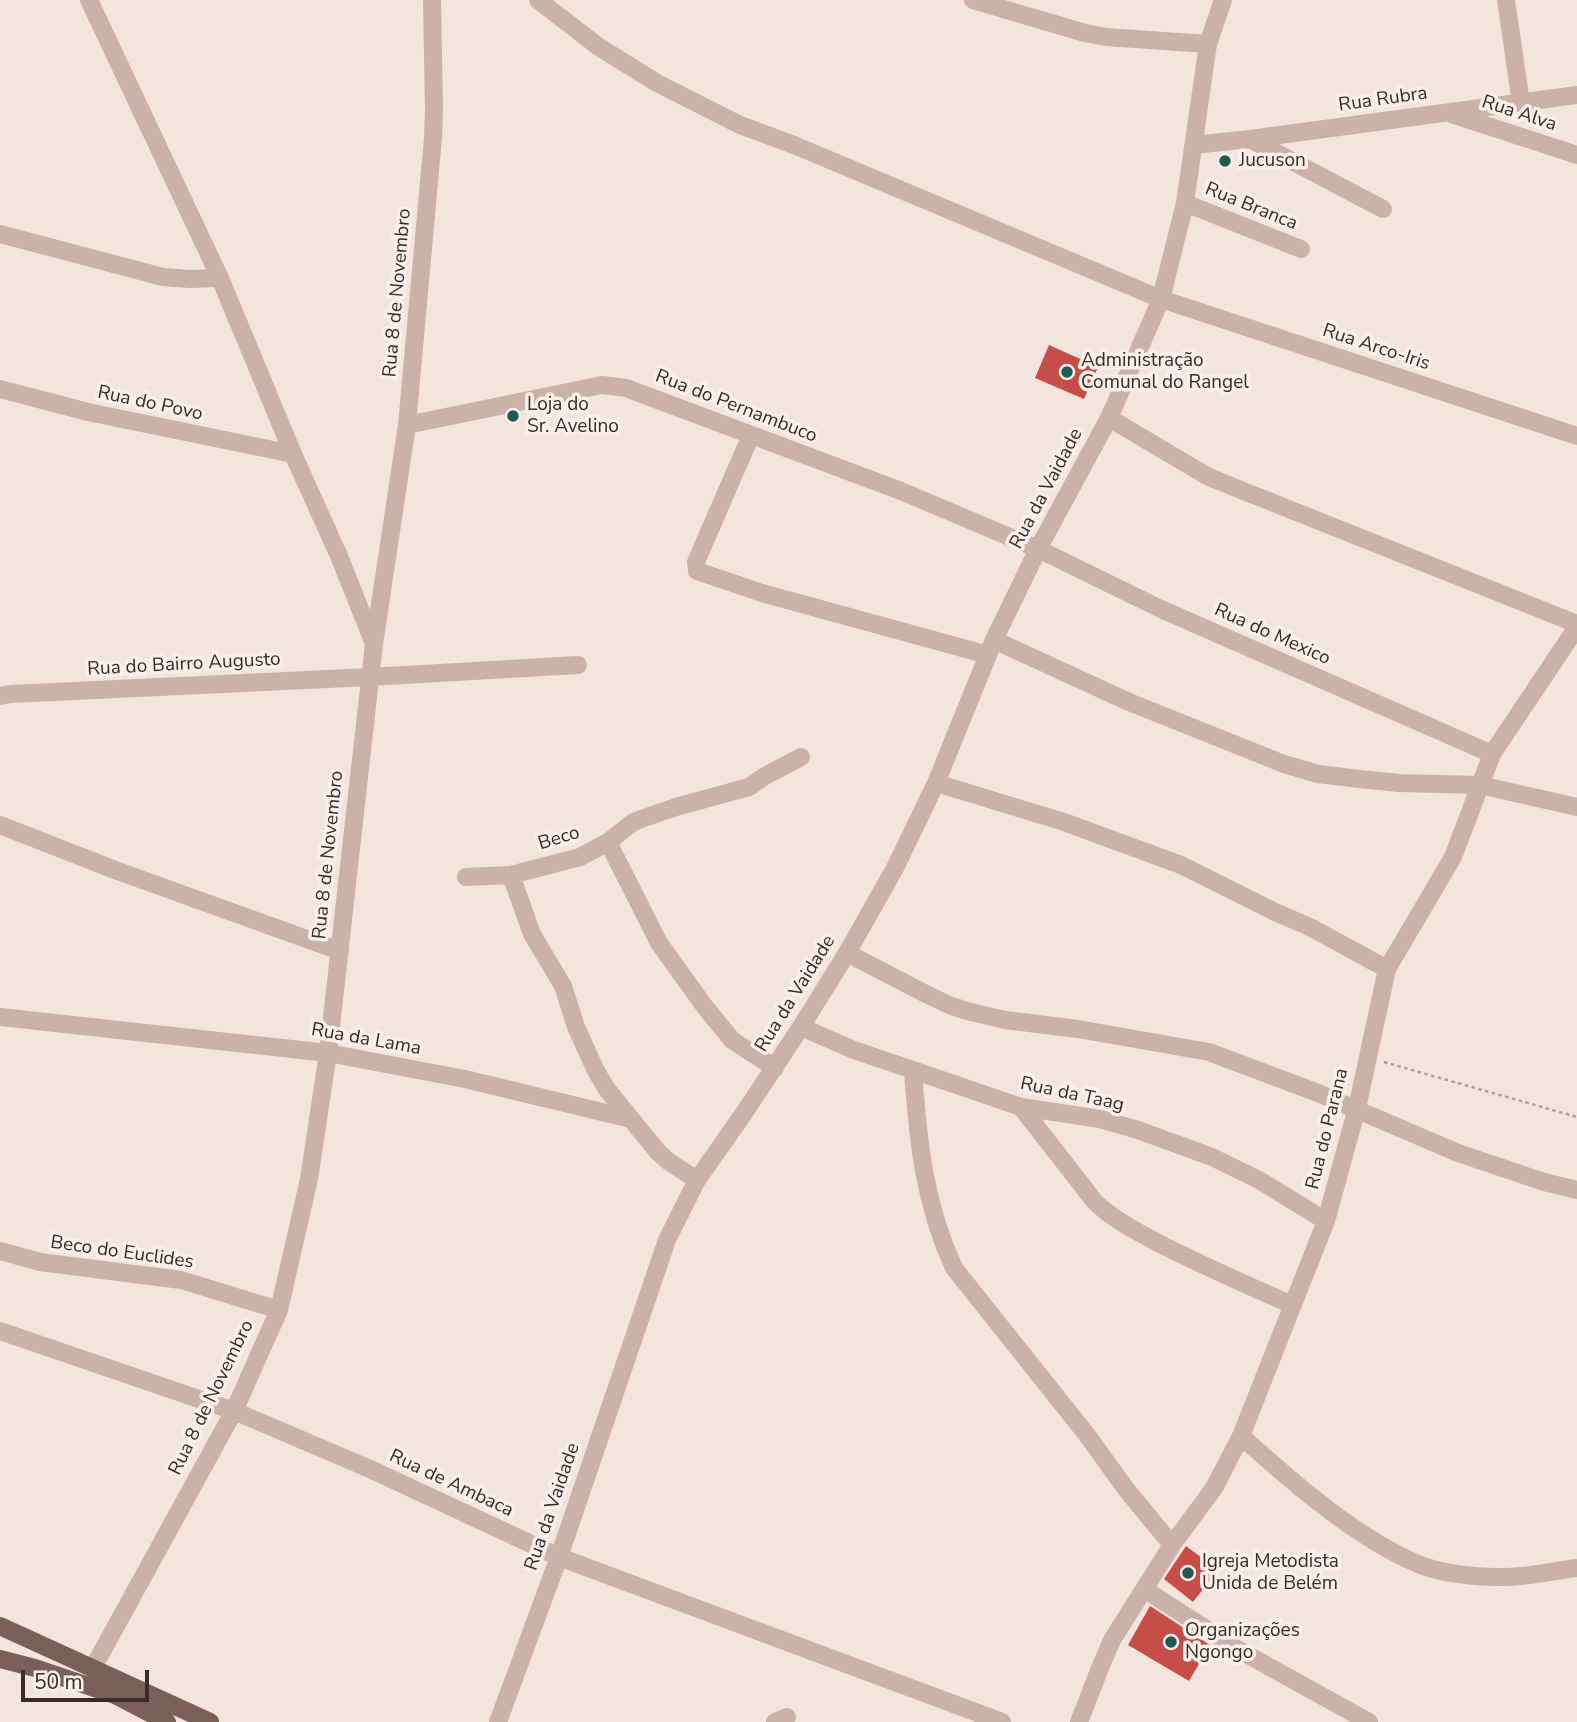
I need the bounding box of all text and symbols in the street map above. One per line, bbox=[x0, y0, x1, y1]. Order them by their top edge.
street label: Rua Rubra bbox=[1337, 82, 1429, 118]
street label: Rua Alva bbox=[1479, 91, 1559, 137]
place label: Jucuson bbox=[1239, 150, 1306, 172]
marker: Jucuson bbox=[1217, 153, 1233, 169]
street label: Rua Branca bbox=[1202, 178, 1300, 236]
street label: Rua 8 de Novembro bbox=[379, 208, 417, 378]
street label: Rua Arco-Iris bbox=[1319, 320, 1433, 376]
place label: Administração Comunal do Rangel bbox=[1081, 350, 1249, 394]
marker: Administração Comunal do Rangel bbox=[1059, 364, 1075, 380]
street label: Rua do Pernambuco bbox=[652, 366, 820, 448]
street label: Rua do Povo bbox=[95, 382, 205, 426]
place label: Loja do Sr. Avelino bbox=[527, 394, 619, 438]
marker: Loja do Sr. Avelino bbox=[505, 408, 521, 424]
street label: Rua da Vaidade bbox=[1006, 425, 1088, 553]
street label: Rua do Mexico bbox=[1210, 599, 1334, 671]
street label: Rua do Bairro Augusto bbox=[87, 649, 281, 681]
street label: Rua 8 de Novembro bbox=[309, 770, 349, 940]
street label: Beco bbox=[536, 822, 582, 856]
street label: Rua da Vaidade bbox=[751, 931, 841, 1057]
street label: Rua da Lama bbox=[309, 1019, 423, 1061]
street label: Rua do Parana bbox=[1302, 1066, 1354, 1192]
street label: Rua da Taag bbox=[1018, 1073, 1126, 1117]
street label: Beco do Euclides bbox=[49, 1232, 195, 1274]
street label: Rua 8 de Novembro bbox=[165, 1317, 259, 1479]
street label: Rua da Vaidade bbox=[521, 1440, 585, 1574]
street label: Rua de Ambaca bbox=[385, 1445, 517, 1523]
place label: Igreja Metodista Unida de Belém bbox=[1202, 1551, 1339, 1595]
marker: Igreja Metodista Unida de Belém bbox=[1180, 1565, 1196, 1581]
place label: Organizações Ngongo bbox=[1185, 1620, 1300, 1664]
marker: Organizações Ngongo bbox=[1163, 1634, 1179, 1650]
scale bar bbox=[24, 1656, 152, 1700]
text: 50 m bbox=[34, 1668, 83, 1696]

